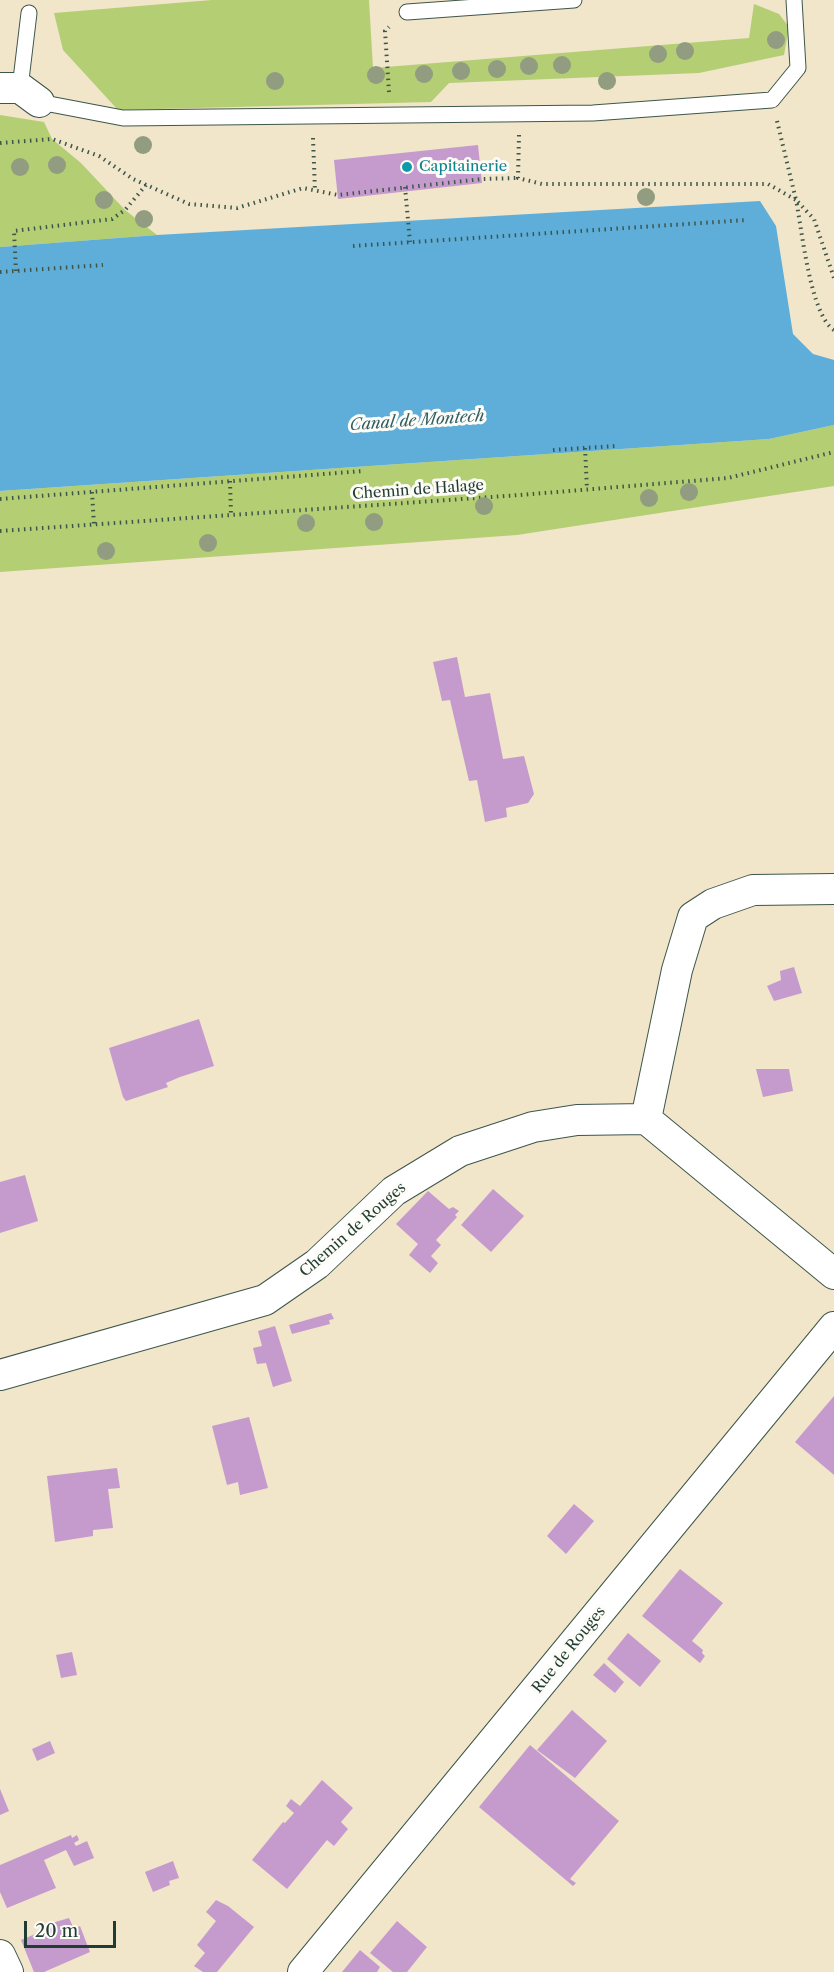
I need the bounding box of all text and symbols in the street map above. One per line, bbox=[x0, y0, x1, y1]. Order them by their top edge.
place label: Capitainerie bbox=[419, 158, 507, 176]
marker: Capitainerie bbox=[400, 160, 414, 174]
water label: Canal de Montech bbox=[349, 407, 485, 435]
street label: Chemin de Halage bbox=[351, 476, 485, 504]
street label: Chemin de Rouges bbox=[296, 1179, 410, 1281]
street label: Rue de Rouges bbox=[529, 1603, 609, 1697]
scale bar bbox=[27, 1909, 118, 1947]
text: 20 m bbox=[35, 1920, 78, 1942]

